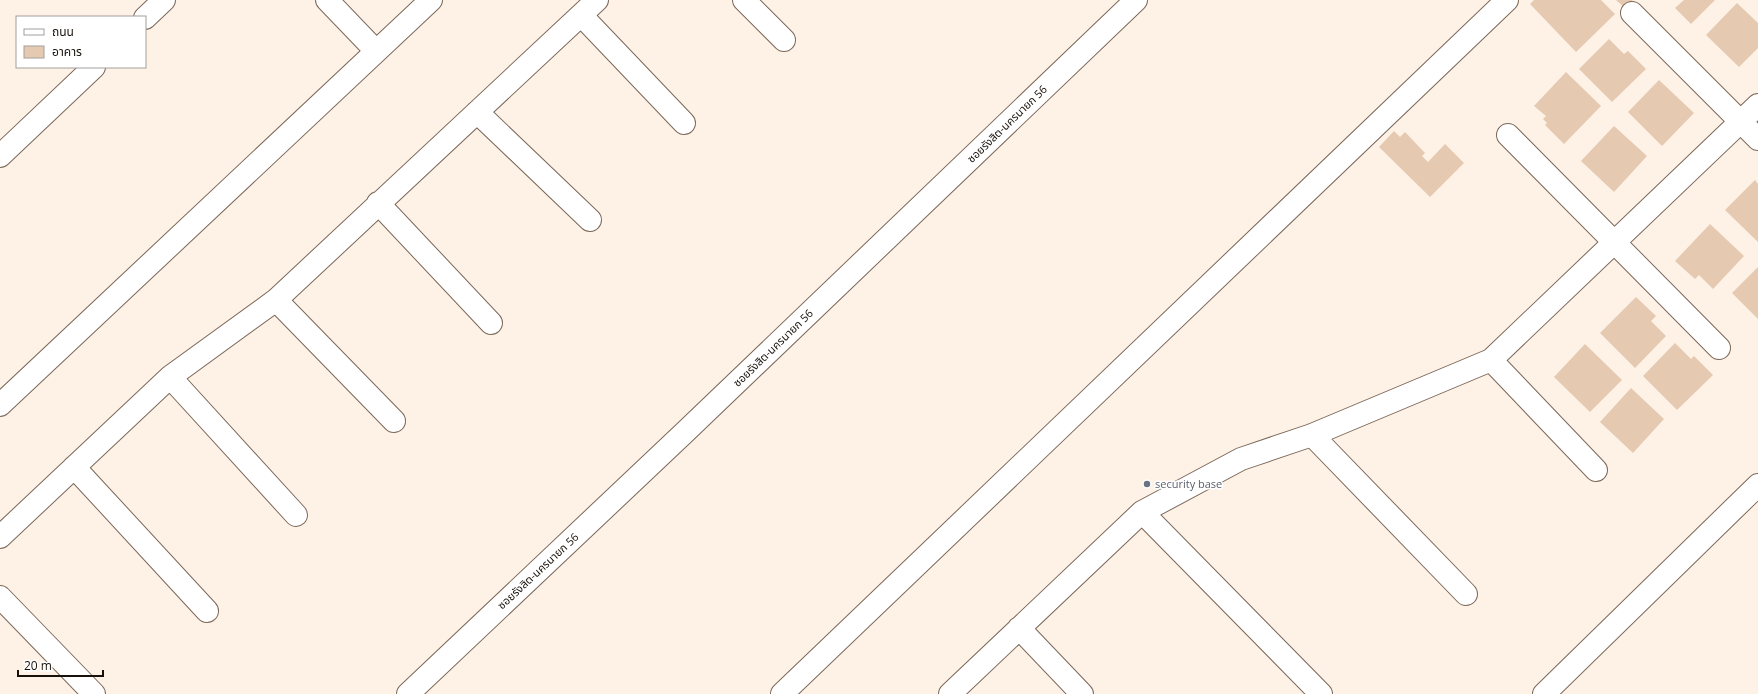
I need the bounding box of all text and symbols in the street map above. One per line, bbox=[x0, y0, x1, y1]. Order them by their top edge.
legend bbox=[16, 16, 146, 68]
text: ถนน bbox=[52, 23, 74, 40]
text: อาคาร bbox=[52, 43, 82, 60]
street label: ซอยรังสิต-นครนายก 56 bbox=[963, 82, 1050, 166]
street label: ซอยรังสิต-นครนายก 56 bbox=[729, 306, 816, 390]
place label: security base bbox=[1155, 476, 1222, 491]
marker: security base bbox=[1142, 479, 1152, 489]
street label: ซอยรังสิต-นครนายก 56 bbox=[494, 529, 581, 612]
scale bar bbox=[18, 652, 103, 678]
text: 20 m bbox=[24, 657, 52, 674]

